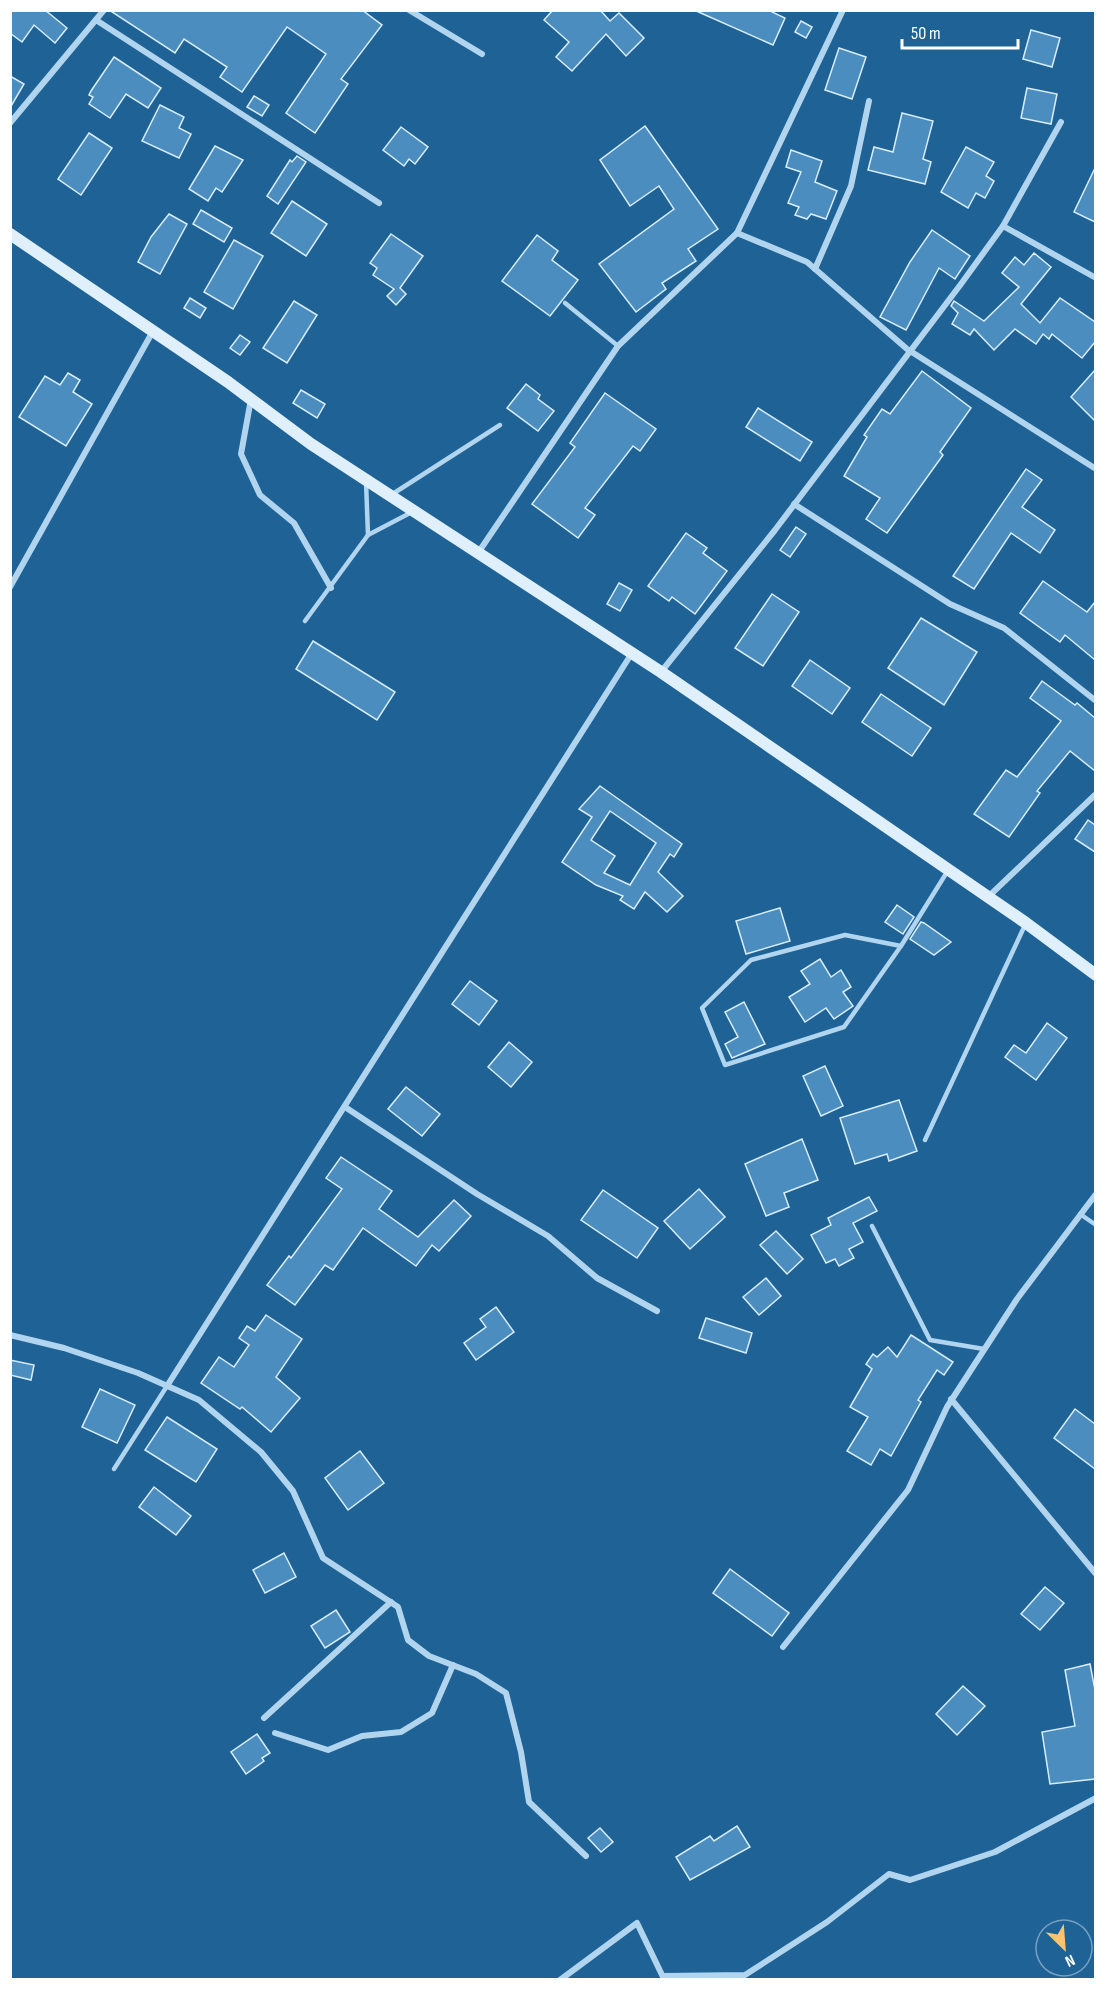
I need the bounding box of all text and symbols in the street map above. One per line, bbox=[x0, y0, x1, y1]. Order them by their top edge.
scale bar bbox=[902, 12, 1018, 50]
text: 50 m bbox=[911, 23, 941, 44]
north arrow bbox=[1034, 1918, 1094, 1978]
text: N bbox=[1062, 1950, 1078, 1971]

